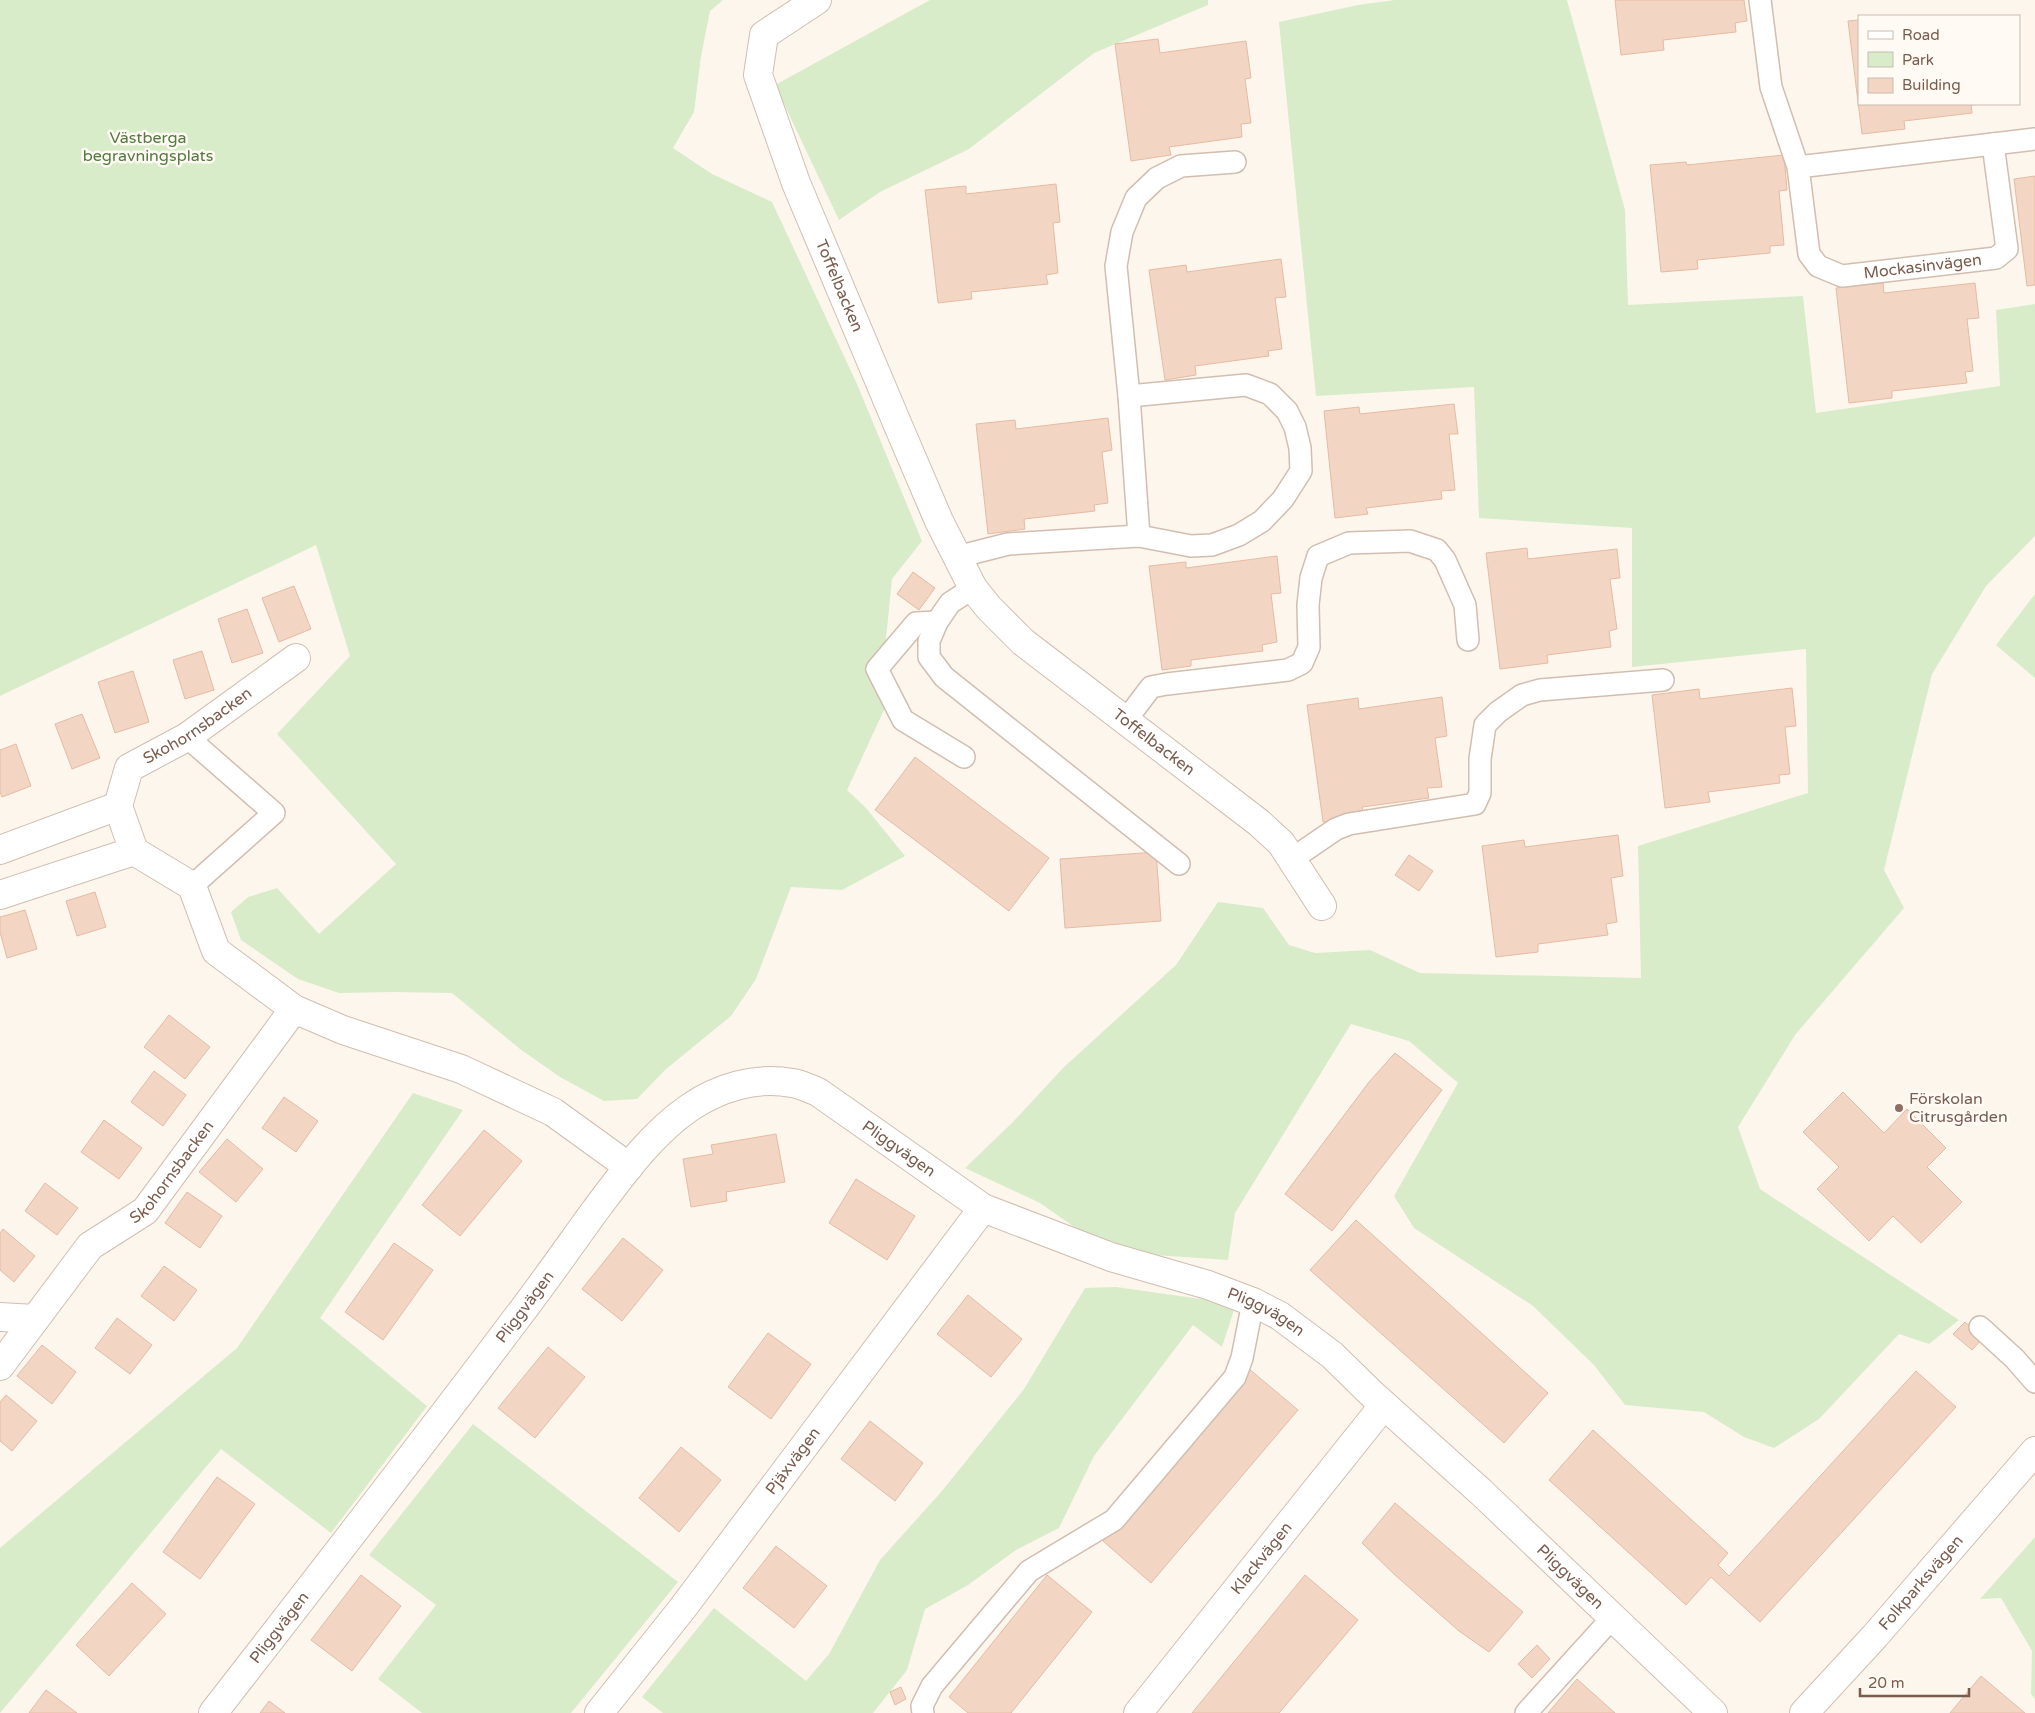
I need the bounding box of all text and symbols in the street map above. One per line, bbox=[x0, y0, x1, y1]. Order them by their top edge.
legend bbox=[1858, 15, 2020, 105]
text: Road bbox=[1902, 26, 1940, 44]
text: Park bbox=[1902, 51, 1934, 69]
text: Building bbox=[1902, 76, 1961, 94]
park label: Västberga begravningsplats bbox=[83, 128, 213, 166]
street label: Toffelbacken bbox=[811, 237, 868, 335]
street label: Mockasinvägen bbox=[1863, 250, 1983, 283]
street label: Skohornsbacken bbox=[140, 683, 256, 769]
street label: Toffelbacken bbox=[1109, 704, 1199, 780]
place label: Förskolan Citrusgården bbox=[1909, 1089, 2008, 1127]
marker: Förskolan Citrusgården bbox=[1893, 1102, 1905, 1114]
street label: Pliggvägen bbox=[858, 1116, 939, 1181]
street label: Skohornsbacken bbox=[126, 1117, 218, 1228]
street label: Pliggvägen bbox=[491, 1267, 558, 1347]
street label: Pliggvägen bbox=[1225, 1283, 1308, 1341]
street label: Pjäxvägen bbox=[761, 1424, 825, 1499]
street label: Klackvägen bbox=[1227, 1518, 1297, 1599]
street label: Folkparksvägen bbox=[1874, 1531, 1968, 1635]
street label: Pliggvägen bbox=[1532, 1540, 1608, 1613]
street label: Pliggvägen bbox=[245, 1588, 313, 1667]
scale bar bbox=[1860, 1666, 1969, 1698]
text: 20 m bbox=[1868, 1674, 1905, 1692]

